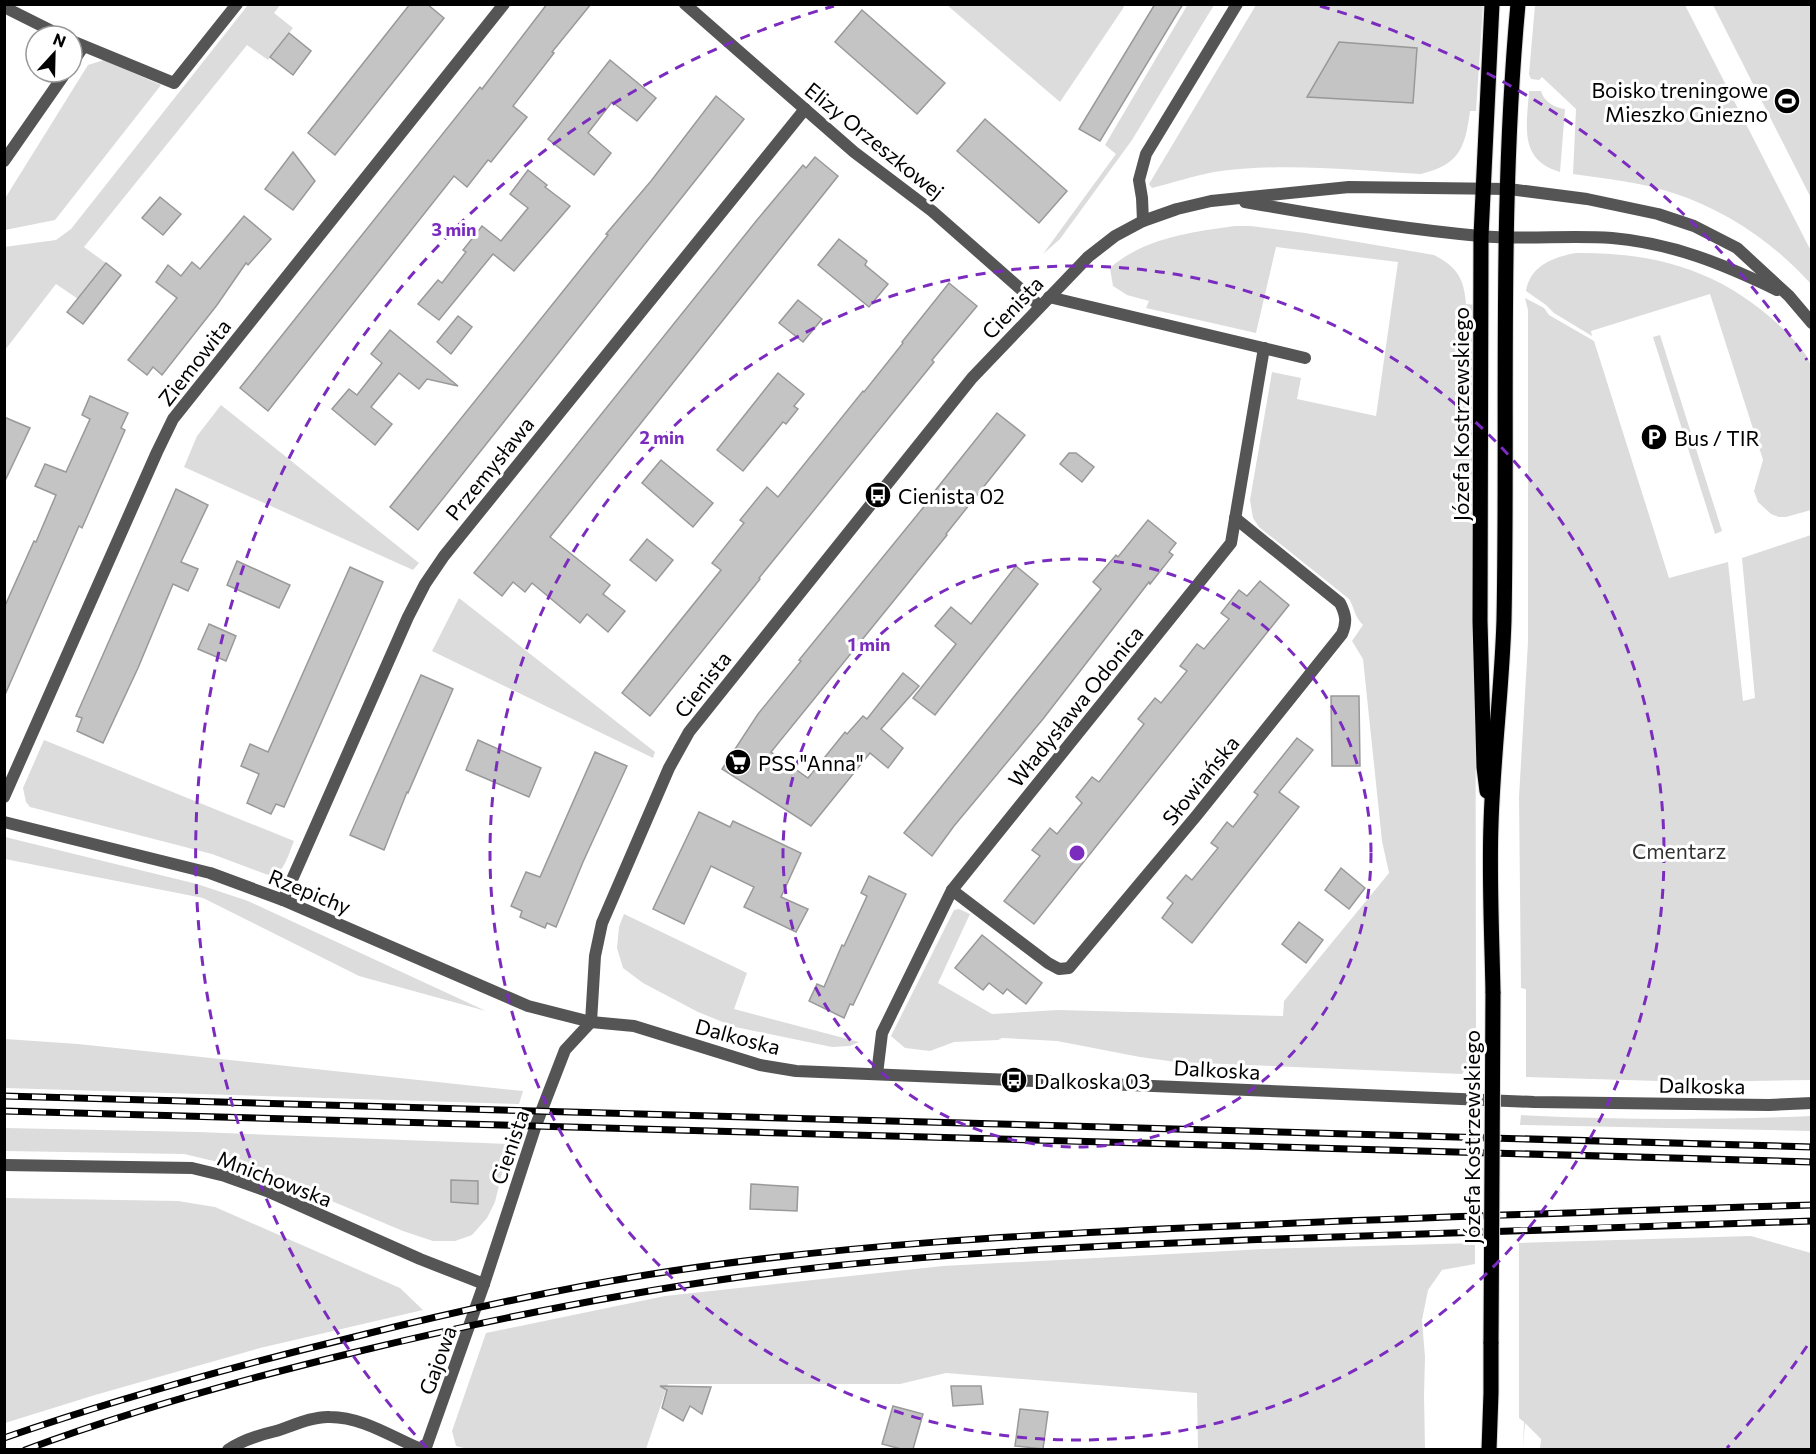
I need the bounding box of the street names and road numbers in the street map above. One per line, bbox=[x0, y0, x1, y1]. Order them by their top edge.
street label: Elizy Orzeszkowej bbox=[800, 76, 950, 204]
street label: Cienista bbox=[976, 270, 1048, 344]
street label: Józefa Kostrzewskiego bbox=[1448, 307, 1473, 521]
street label: Ziemowita bbox=[152, 314, 236, 410]
street label: Przemysława bbox=[440, 411, 538, 525]
street label: Władysława Odonica bbox=[1002, 620, 1148, 792]
street label: Cienista bbox=[668, 646, 736, 722]
street label: Słowiańska bbox=[1156, 730, 1244, 830]
street label: Rzepichy bbox=[265, 863, 355, 919]
street label: Dalkoska bbox=[693, 1013, 783, 1059]
street label: Józefa Kostrzewskiego bbox=[1459, 1030, 1484, 1244]
street label: Dalkoska bbox=[1173, 1054, 1261, 1084]
street label: Dalkoska bbox=[1658, 1072, 1746, 1098]
street label: Cienista bbox=[485, 1106, 533, 1188]
street label: Mnichowska bbox=[214, 1145, 336, 1211]
street label: Gajowa bbox=[413, 1322, 461, 1398]

